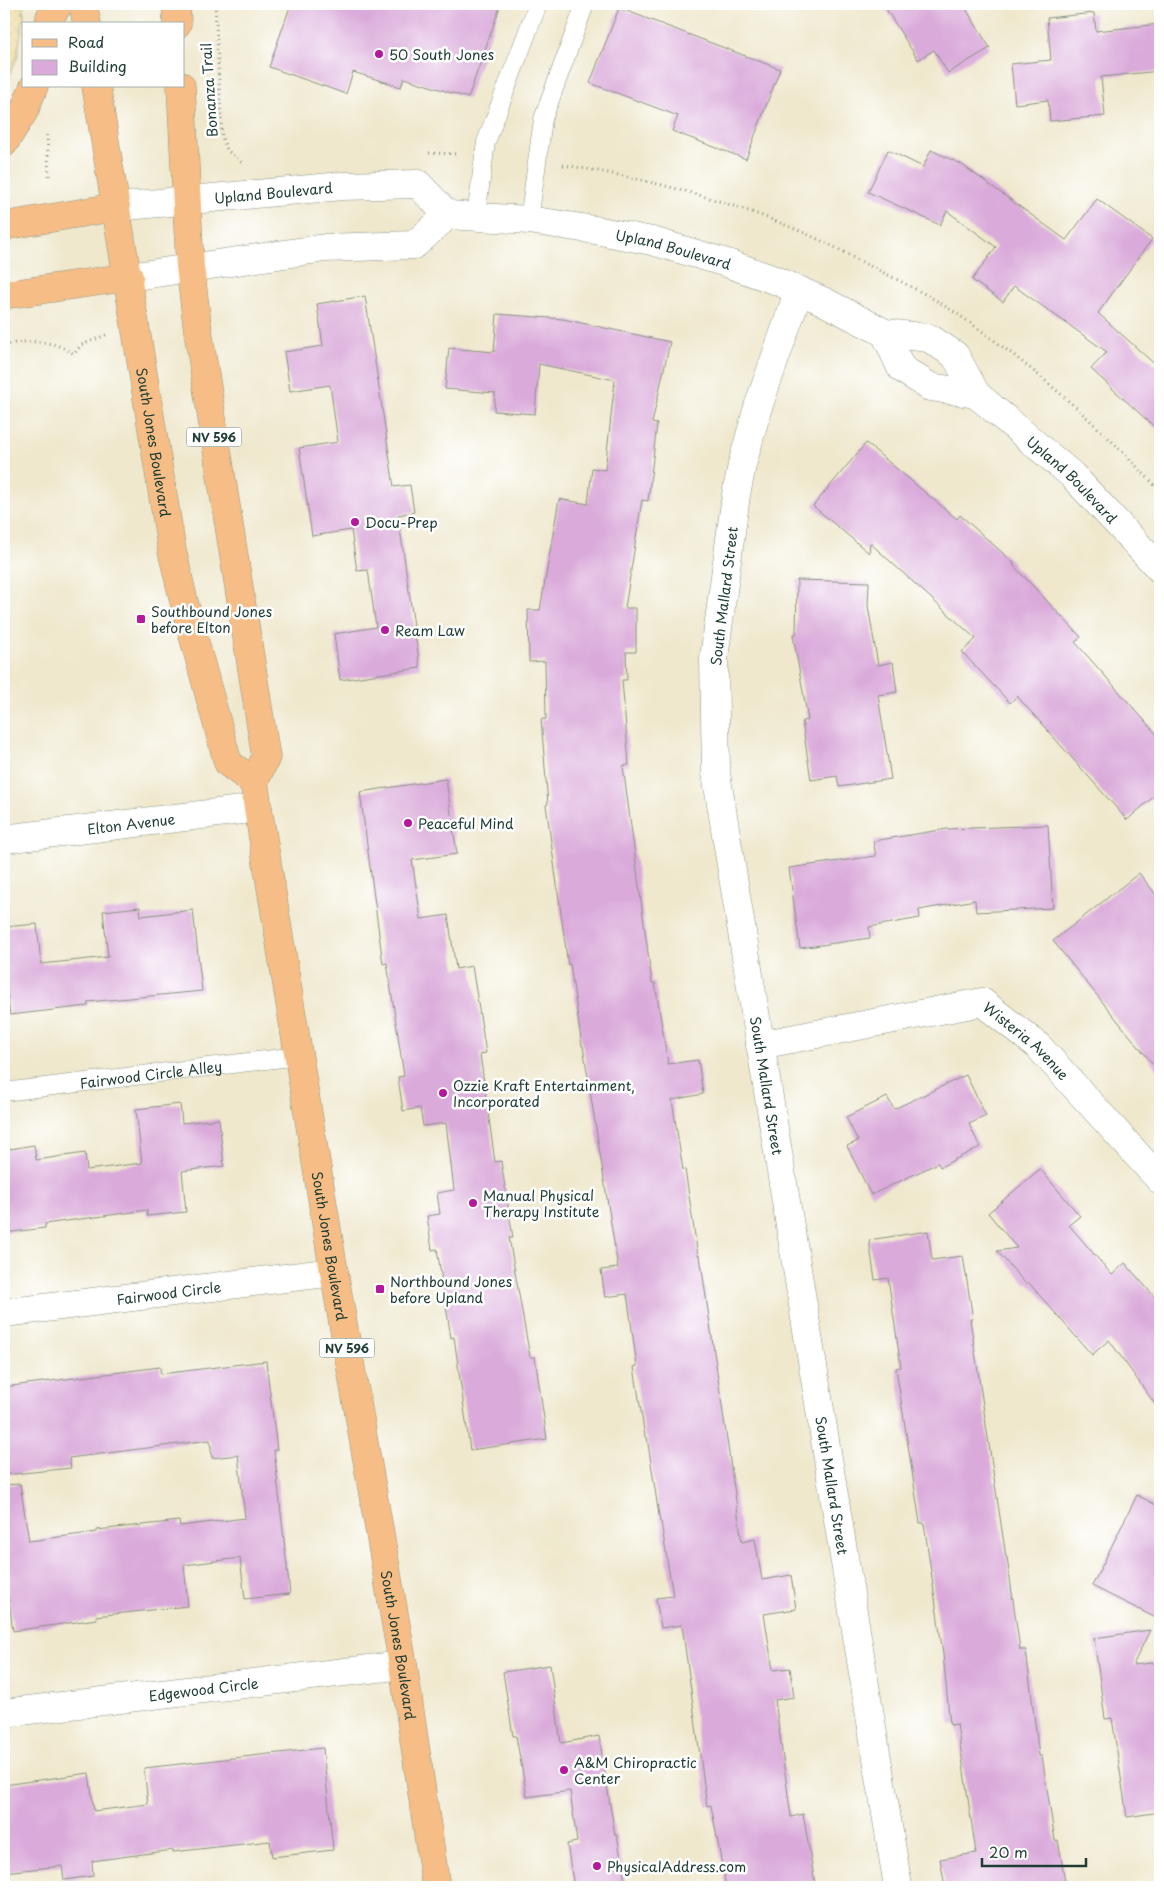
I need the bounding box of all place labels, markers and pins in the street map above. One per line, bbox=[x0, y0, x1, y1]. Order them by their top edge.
place label: 50 South Jones bbox=[389, 44, 494, 65]
marker: 50 South Jones bbox=[373, 48, 385, 60]
place label: Docu-Prep bbox=[365, 512, 438, 533]
marker: Docu-Prep bbox=[349, 516, 361, 528]
place label: Southbound Jones before Elton bbox=[151, 601, 272, 638]
marker: Southbound Jones before Elton bbox=[135, 613, 147, 625]
place label: Ream Law bbox=[395, 620, 465, 641]
marker: Ream Law bbox=[379, 624, 391, 636]
place label: Peaceful Mind bbox=[418, 813, 514, 834]
marker: Peaceful Mind bbox=[402, 817, 414, 829]
place label: Ozzie Kraft Entertainment, Incorporated bbox=[453, 1075, 635, 1112]
marker: Ozzie Kraft Entertainment, Incorporated bbox=[437, 1087, 449, 1099]
place label: Manual Physical Therapy Institute bbox=[483, 1185, 600, 1222]
marker: Manual Physical Therapy Institute bbox=[467, 1197, 479, 1209]
place label: Northbound Jones before Upland bbox=[390, 1271, 512, 1308]
marker: Northbound Jones before Upland bbox=[374, 1283, 386, 1295]
place label: A&M Chiropractic Center bbox=[574, 1752, 697, 1789]
marker: A&M Chiropractic Center bbox=[558, 1764, 570, 1776]
place label: PhysicalAddress.com bbox=[607, 1856, 746, 1877]
marker: PhysicalAddress.com bbox=[591, 1860, 603, 1872]

